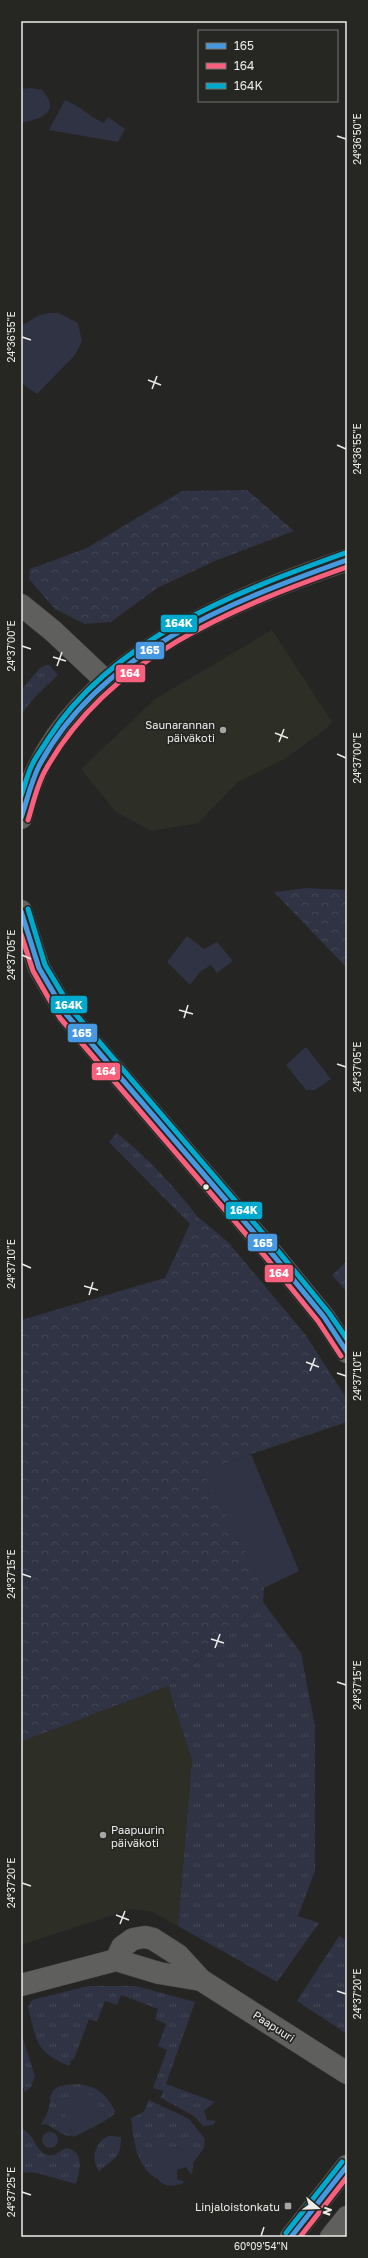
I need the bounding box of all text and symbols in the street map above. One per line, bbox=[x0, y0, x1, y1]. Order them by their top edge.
legend bbox=[198, 30, 338, 102]
text: 165 bbox=[234, 38, 254, 53]
text: 164 bbox=[234, 58, 254, 73]
text: 164K bbox=[234, 78, 263, 93]
text: 24°36'50"E bbox=[351, 113, 363, 165]
text: 24°36'55"E bbox=[5, 312, 17, 363]
text: 24°36'55"E bbox=[351, 424, 363, 475]
line badge: 164K bbox=[160, 614, 198, 633]
text: 164K bbox=[165, 616, 193, 629]
text: 24°37'00"E bbox=[5, 620, 17, 672]
line badge: 165 bbox=[135, 641, 165, 660]
text: 165 bbox=[140, 643, 160, 656]
line badge: 164 bbox=[115, 664, 146, 683]
text: 164 bbox=[120, 666, 140, 679]
place label: Saunarannan päiväkoti bbox=[145, 718, 215, 744]
marker: Saunarannan päiväkoti bbox=[218, 725, 228, 735]
text: 24°37'00"E bbox=[351, 732, 363, 784]
text: 24°37'05"E bbox=[5, 930, 17, 980]
line badge: 164K bbox=[50, 995, 88, 1014]
text: 164K bbox=[55, 998, 83, 1011]
line badge: 165 bbox=[67, 1023, 98, 1043]
text: 165 bbox=[72, 1026, 92, 1039]
text: 24°37'05"E bbox=[351, 1042, 363, 1092]
line badge: 164 bbox=[91, 1062, 121, 1081]
text: 164 bbox=[96, 1064, 116, 1077]
unlabelled marker bbox=[201, 1182, 211, 1192]
line badge: 164K bbox=[225, 1201, 263, 1220]
text: 164K bbox=[230, 1203, 258, 1216]
line badge: 165 bbox=[247, 1233, 278, 1252]
text: 165 bbox=[253, 1236, 273, 1249]
text: 24°37'10"E bbox=[5, 1239, 17, 1289]
line badge: 164 bbox=[264, 1264, 294, 1283]
text: 164 bbox=[269, 1266, 289, 1279]
text: 24°37'10"E bbox=[351, 1351, 363, 1401]
text: 24°37'15"E bbox=[5, 1549, 17, 1599]
text: 24°37'15"E bbox=[351, 1660, 363, 1710]
place label: Paapuurin päiväkoti bbox=[111, 1823, 165, 1849]
marker: Paapuurin päiväkoti bbox=[98, 1830, 108, 1840]
text: 24°37'20"E bbox=[5, 1858, 17, 1908]
text: 24°37'20"E bbox=[351, 1969, 363, 2019]
street label: Paapuuri bbox=[251, 2008, 297, 2044]
text: 24°37'25"E bbox=[5, 2167, 17, 2217]
north arrow bbox=[298, 2188, 338, 2228]
place label: Linjaloistonkatu bbox=[195, 2200, 280, 2213]
marker: Linjaloistonkatu bbox=[283, 2201, 293, 2211]
text: N bbox=[320, 2205, 335, 2217]
text: 60°09'54"N bbox=[234, 2240, 288, 2252]

